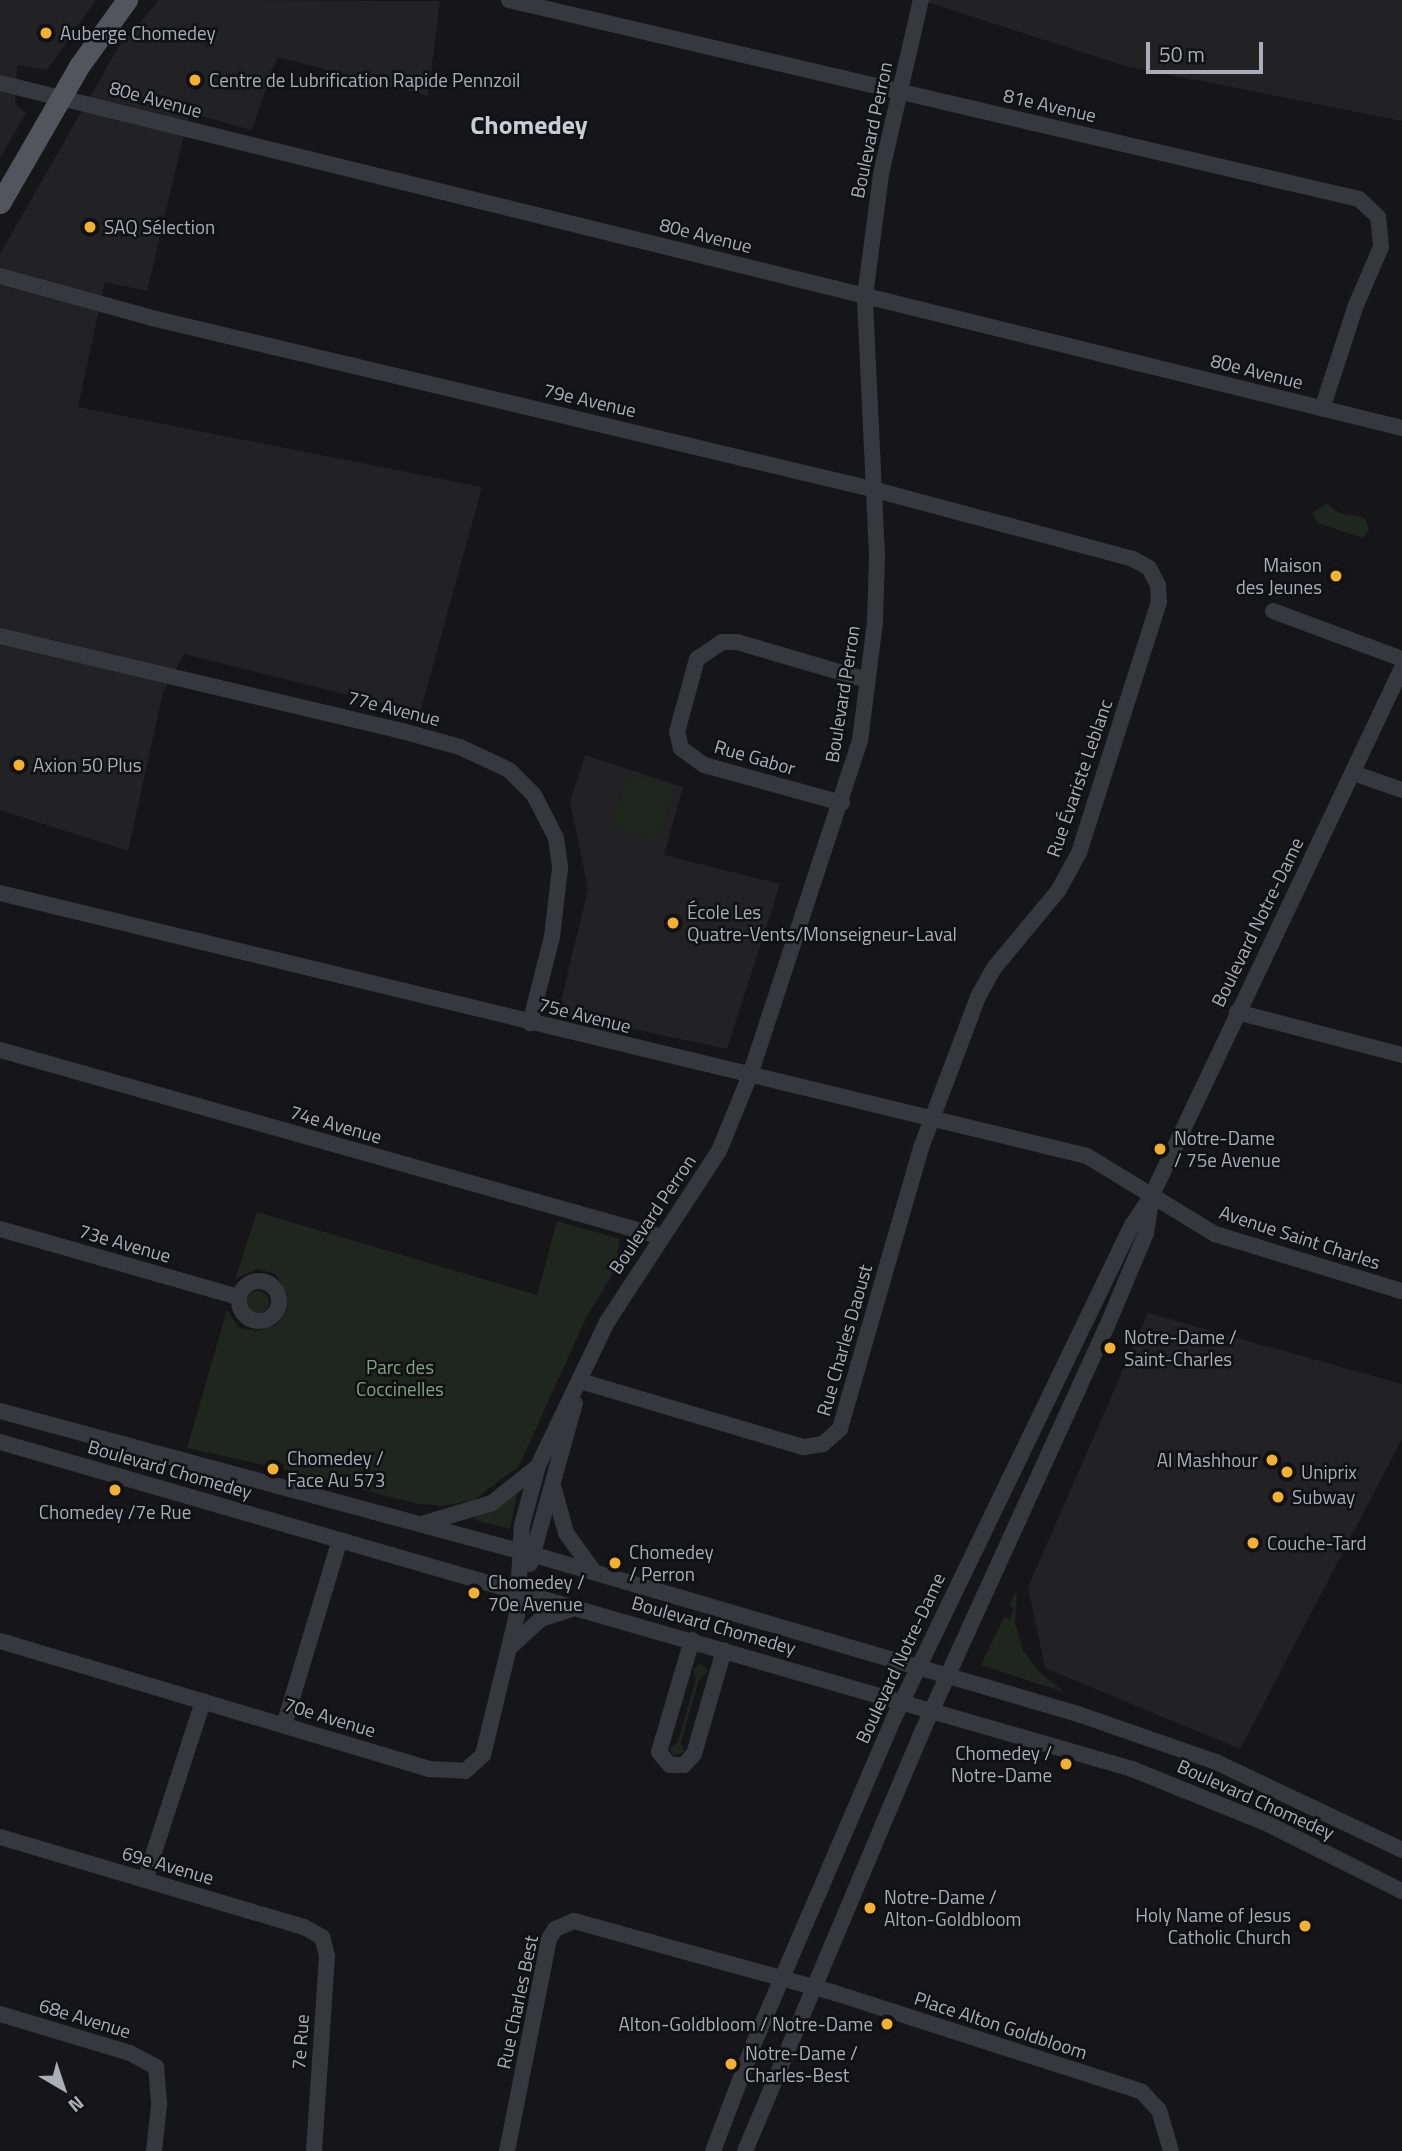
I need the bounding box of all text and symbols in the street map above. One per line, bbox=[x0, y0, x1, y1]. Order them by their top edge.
place label: Auberge Chomedey bbox=[60, 22, 216, 44]
marker: Auberge Chomedey bbox=[38, 25, 54, 41]
scale bar bbox=[1150, 28, 1267, 72]
text: 50 m bbox=[1159, 38, 1205, 70]
street label: Boulevard Perron bbox=[845, 60, 897, 200]
place label: Centre de Lubrification Rapide Pennzoil bbox=[209, 69, 520, 91]
marker: Centre de Lubrification Rapide Pennzoil bbox=[187, 72, 203, 88]
street label: 80e Avenue bbox=[107, 76, 205, 122]
street label: 81e Avenue bbox=[1001, 83, 1099, 127]
district label: Chomedey bbox=[470, 109, 588, 141]
street label: 80e Avenue bbox=[657, 213, 755, 257]
place label: SAQ Sélection bbox=[104, 216, 215, 238]
marker: SAQ Sélection bbox=[82, 219, 98, 235]
street label: 80e Avenue bbox=[1208, 349, 1306, 393]
street label: 79e Avenue bbox=[541, 378, 639, 422]
place label: Maison des Jeunes bbox=[1236, 554, 1322, 598]
marker: Maison des Jeunes bbox=[1328, 568, 1344, 584]
street label: Boulevard Perron bbox=[820, 624, 864, 764]
street label: 77e Avenue bbox=[345, 686, 443, 730]
street label: Rue Évariste Leblanc bbox=[1041, 696, 1117, 860]
street label: Rue Gabor bbox=[712, 735, 798, 779]
place label: Axion 50 Plus bbox=[33, 754, 142, 776]
marker: Axion 50 Plus bbox=[11, 757, 27, 773]
street label: Boulevard Notre-Dame bbox=[1206, 834, 1308, 1010]
place label: École Les Quatre-Vents/Monseigneur-Laval bbox=[687, 901, 957, 945]
marker: École Les Quatre-Vents/Monseigneur-Laval bbox=[665, 915, 681, 931]
street label: 75e Avenue bbox=[536, 993, 634, 1037]
street label: 74e Avenue bbox=[287, 1100, 385, 1148]
place label: Notre-Dame / 75e Avenue bbox=[1174, 1127, 1280, 1171]
marker: Notre-Dame / 75e Avenue bbox=[1152, 1141, 1168, 1157]
street label: Boulevard Perron bbox=[604, 1150, 700, 1278]
street label: Avenue Saint Charles bbox=[1217, 1200, 1383, 1274]
street label: 73e Avenue bbox=[76, 1219, 174, 1267]
street label: Rue Charles Daoust bbox=[811, 1262, 877, 1418]
place label: Notre-Dame / Saint-Charles bbox=[1124, 1326, 1237, 1370]
marker: Notre-Dame / Saint-Charles bbox=[1102, 1340, 1118, 1356]
park label: Parc des Coccinelles bbox=[356, 1356, 444, 1400]
street label: Boulevard Chomedey bbox=[85, 1435, 255, 1503]
place label: Chomedey / Face Au 573 bbox=[287, 1447, 385, 1491]
place label: Al Mashhour bbox=[1157, 1449, 1258, 1471]
marker: Al Mashhour bbox=[1264, 1452, 1280, 1468]
marker: Chomedey / Face Au 573 bbox=[265, 1461, 281, 1477]
place label: Uniprix bbox=[1301, 1461, 1357, 1483]
marker: Uniprix bbox=[1279, 1464, 1295, 1480]
marker: Chomedey /7e Rue bbox=[107, 1482, 123, 1498]
place label: Subway bbox=[1292, 1486, 1355, 1508]
marker: Subway bbox=[1270, 1489, 1286, 1505]
place label: Chomedey /7e Rue bbox=[39, 1501, 191, 1523]
place label: Couche-Tard bbox=[1267, 1532, 1367, 1554]
marker: Couche-Tard bbox=[1245, 1535, 1261, 1551]
place label: Chomedey / Perron bbox=[629, 1541, 714, 1585]
marker: Chomedey / Perron bbox=[607, 1555, 623, 1571]
street label: Boulevard Notre-Dame bbox=[850, 1569, 950, 1747]
place label: Chomedey / 70e Avenue bbox=[488, 1571, 585, 1615]
marker: Chomedey / 70e Avenue bbox=[466, 1585, 482, 1601]
street label: Boulevard Chomedey bbox=[629, 1591, 799, 1659]
street label: 70e Avenue bbox=[281, 1692, 379, 1742]
place label: Chomedey / Notre-Dame bbox=[951, 1742, 1052, 1786]
street label: Boulevard Chomedey bbox=[1174, 1754, 1338, 1844]
marker: Chomedey / Notre-Dame bbox=[1058, 1756, 1074, 1772]
street label: 69e Avenue bbox=[119, 1841, 217, 1889]
place label: Notre-Dame / Alton-Goldbloom bbox=[884, 1886, 1021, 1930]
marker: Notre-Dame / Alton-Goldbloom bbox=[862, 1900, 878, 1916]
place label: Holy Name of Jesus Catholic Church bbox=[1135, 1904, 1291, 1948]
marker: Holy Name of Jesus Catholic Church bbox=[1297, 1918, 1313, 1934]
street label: Rue Charles Best bbox=[492, 1933, 542, 2071]
street label: Place Alton Goldbloom bbox=[912, 1986, 1090, 2064]
street label: 68e Avenue bbox=[36, 1993, 134, 2043]
street label: 7e Rue bbox=[287, 2013, 313, 2071]
place label: Alton-Goldbloom / Notre-Dame bbox=[618, 2013, 873, 2035]
marker: Alton-Goldbloom / Notre-Dame bbox=[879, 2016, 895, 2032]
place label: Notre-Dame / Charles-Best bbox=[745, 2042, 858, 2086]
north arrow bbox=[28, 2053, 98, 2123]
marker: Notre-Dame / Charles-Best bbox=[723, 2056, 739, 2072]
text: N bbox=[62, 2089, 91, 2120]

